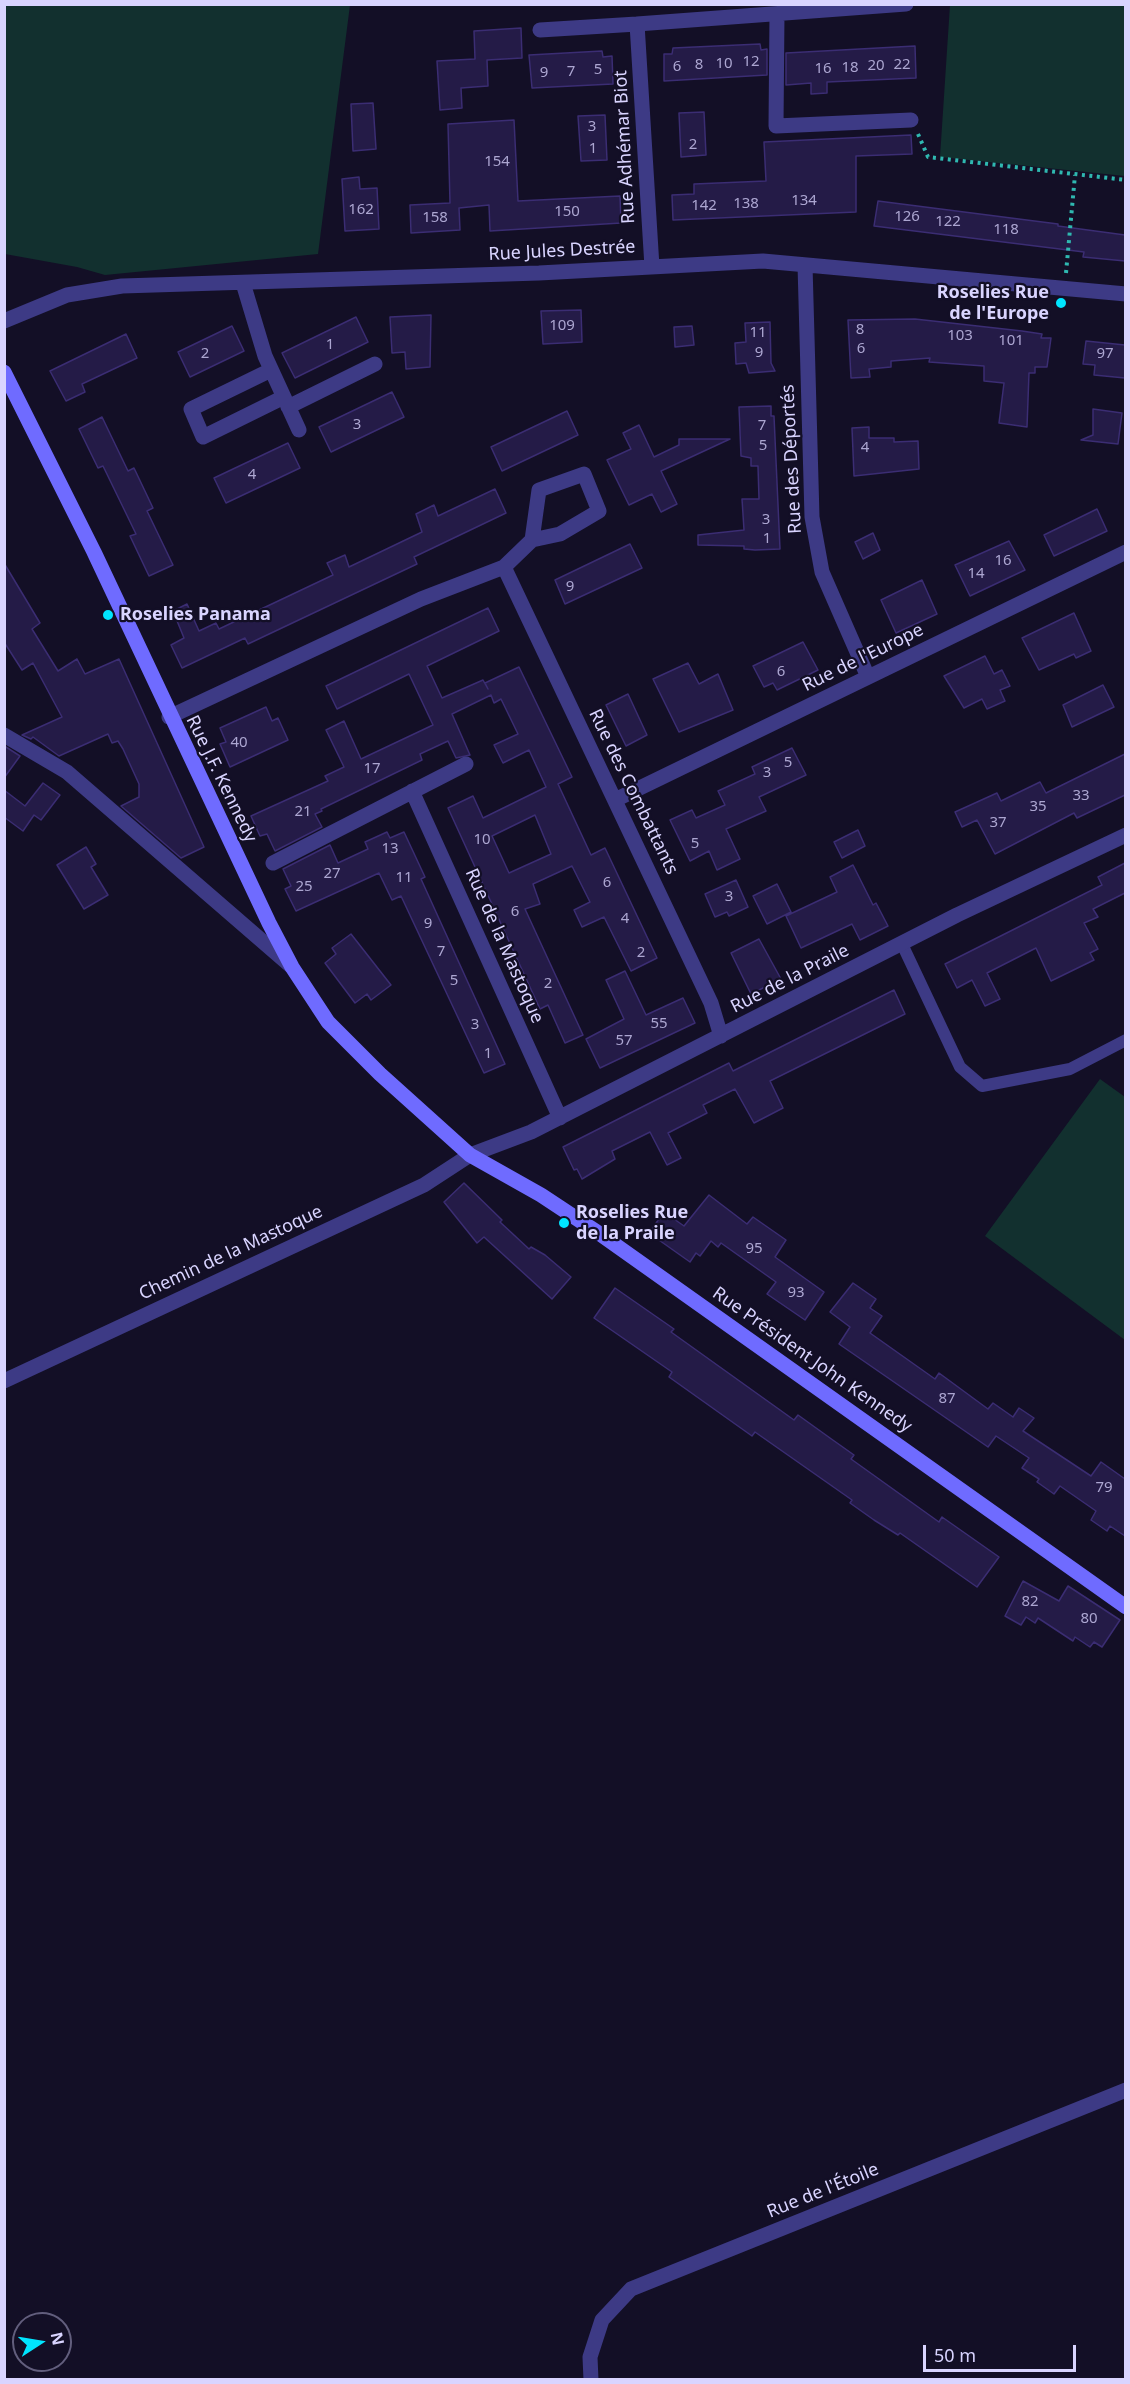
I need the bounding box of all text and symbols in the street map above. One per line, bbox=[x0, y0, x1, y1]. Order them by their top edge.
house number: 12 bbox=[742, 53, 760, 71]
house number: 10 bbox=[715, 55, 733, 73]
house number: 8 bbox=[695, 56, 703, 74]
house number: 22 bbox=[893, 56, 911, 74]
house number: 20 bbox=[867, 57, 885, 75]
house number: 6 bbox=[673, 58, 681, 76]
house number: 18 bbox=[841, 59, 859, 77]
house number: 16 bbox=[814, 60, 832, 78]
house number: 5 bbox=[594, 61, 602, 79]
house number: 7 bbox=[567, 63, 575, 81]
house number: 9 bbox=[540, 64, 548, 82]
street label: Rue Adhémar Biot bbox=[610, 70, 640, 224]
house number: 3 bbox=[588, 118, 596, 136]
house number: 2 bbox=[689, 136, 697, 154]
house number: 1 bbox=[589, 140, 597, 158]
house number: 154 bbox=[484, 153, 510, 171]
house number: 134 bbox=[791, 192, 817, 210]
house number: 138 bbox=[733, 195, 759, 213]
house number: 142 bbox=[691, 197, 717, 215]
house number: 162 bbox=[348, 201, 374, 219]
house number: 150 bbox=[554, 203, 580, 221]
house number: 126 bbox=[894, 208, 920, 226]
house number: 158 bbox=[422, 209, 448, 227]
house number: 122 bbox=[935, 213, 961, 231]
house number: 118 bbox=[993, 221, 1019, 239]
street label: Rue Jules Destrée bbox=[488, 236, 636, 266]
place label: Roselies Rue de l'Europe bbox=[937, 282, 1049, 324]
marker: Roselies Rue de l'Europe bbox=[1054, 296, 1068, 310]
house number: 109 bbox=[549, 317, 575, 335]
house number: 8 bbox=[856, 321, 864, 339]
house number: 11 bbox=[749, 324, 767, 342]
house number: 103 bbox=[947, 327, 973, 345]
house number: 101 bbox=[998, 332, 1024, 350]
house number: 1 bbox=[326, 336, 334, 354]
house number: 6 bbox=[857, 340, 865, 358]
house number: 9 bbox=[755, 344, 763, 362]
house number: 2 bbox=[201, 345, 209, 363]
house number: 97 bbox=[1096, 345, 1114, 363]
street label: Rue des Déportés bbox=[777, 384, 807, 534]
house number: 3 bbox=[353, 416, 361, 434]
house number: 7 bbox=[758, 417, 766, 435]
house number: 5 bbox=[759, 437, 767, 455]
house number: 4 bbox=[861, 439, 869, 457]
house number: 4 bbox=[248, 466, 256, 484]
house number: 3 bbox=[762, 511, 770, 529]
house number: 1 bbox=[763, 530, 771, 548]
house number: 16 bbox=[994, 552, 1012, 570]
house number: 14 bbox=[967, 565, 985, 583]
house number: 9 bbox=[566, 578, 574, 596]
place label: Roselies Panama bbox=[120, 604, 271, 626]
marker: Roselies Panama bbox=[101, 608, 115, 622]
street label: Rue de l'Europe bbox=[799, 619, 927, 697]
house number: 6 bbox=[777, 663, 785, 681]
street label: Rue des Combattants bbox=[584, 706, 682, 878]
street label: Rue J.F. Kennedy bbox=[181, 712, 261, 846]
house number: 40 bbox=[230, 734, 248, 752]
house number: 5 bbox=[784, 754, 792, 772]
house number: 17 bbox=[363, 760, 381, 778]
house number: 3 bbox=[763, 764, 771, 782]
house number: 33 bbox=[1072, 787, 1090, 805]
house number: 35 bbox=[1029, 798, 1047, 816]
house number: 21 bbox=[294, 803, 312, 821]
house number: 37 bbox=[989, 814, 1007, 832]
house number: 10 bbox=[473, 831, 491, 849]
house number: 5 bbox=[691, 835, 699, 853]
house number: 13 bbox=[381, 840, 399, 858]
house number: 27 bbox=[323, 865, 341, 883]
street label: Rue de la Mastoque bbox=[460, 865, 548, 1027]
house number: 11 bbox=[395, 869, 413, 887]
house number: 6 bbox=[603, 874, 611, 892]
house number: 25 bbox=[295, 878, 313, 896]
house number: 3 bbox=[725, 888, 733, 906]
house number: 6 bbox=[511, 903, 519, 921]
house number: 4 bbox=[621, 910, 629, 928]
house number: 9 bbox=[424, 915, 432, 933]
street label: Rue de la Praile bbox=[727, 940, 853, 1018]
house number: 7 bbox=[437, 943, 445, 961]
house number: 2 bbox=[637, 944, 645, 962]
house number: 5 bbox=[450, 972, 458, 990]
house number: 2 bbox=[544, 975, 552, 993]
house number: 55 bbox=[650, 1015, 668, 1033]
house number: 3 bbox=[471, 1016, 479, 1034]
house number: 57 bbox=[615, 1032, 633, 1050]
house number: 1 bbox=[484, 1045, 492, 1063]
street label: Chemin de la Mastoque bbox=[136, 1201, 326, 1305]
place label: Roselies Rue de la Praile bbox=[576, 1202, 688, 1244]
marker: Roselies Rue de la Praile bbox=[557, 1216, 571, 1230]
house number: 95 bbox=[745, 1240, 763, 1258]
street label: Rue Président John Kennedy bbox=[708, 1283, 916, 1437]
house number: 93 bbox=[787, 1284, 805, 1302]
house number: 87 bbox=[938, 1390, 956, 1408]
house number: 79 bbox=[1095, 1479, 1113, 1497]
house number: 82 bbox=[1021, 1593, 1039, 1611]
house number: 80 bbox=[1080, 1610, 1098, 1628]
street label: Rue de l'Étoile bbox=[764, 2159, 882, 2223]
north arrow bbox=[12, 2312, 72, 2372]
text: N bbox=[46, 2330, 70, 2347]
scale bar bbox=[926, 2333, 1079, 2371]
text: 50 m bbox=[934, 2343, 976, 2367]

